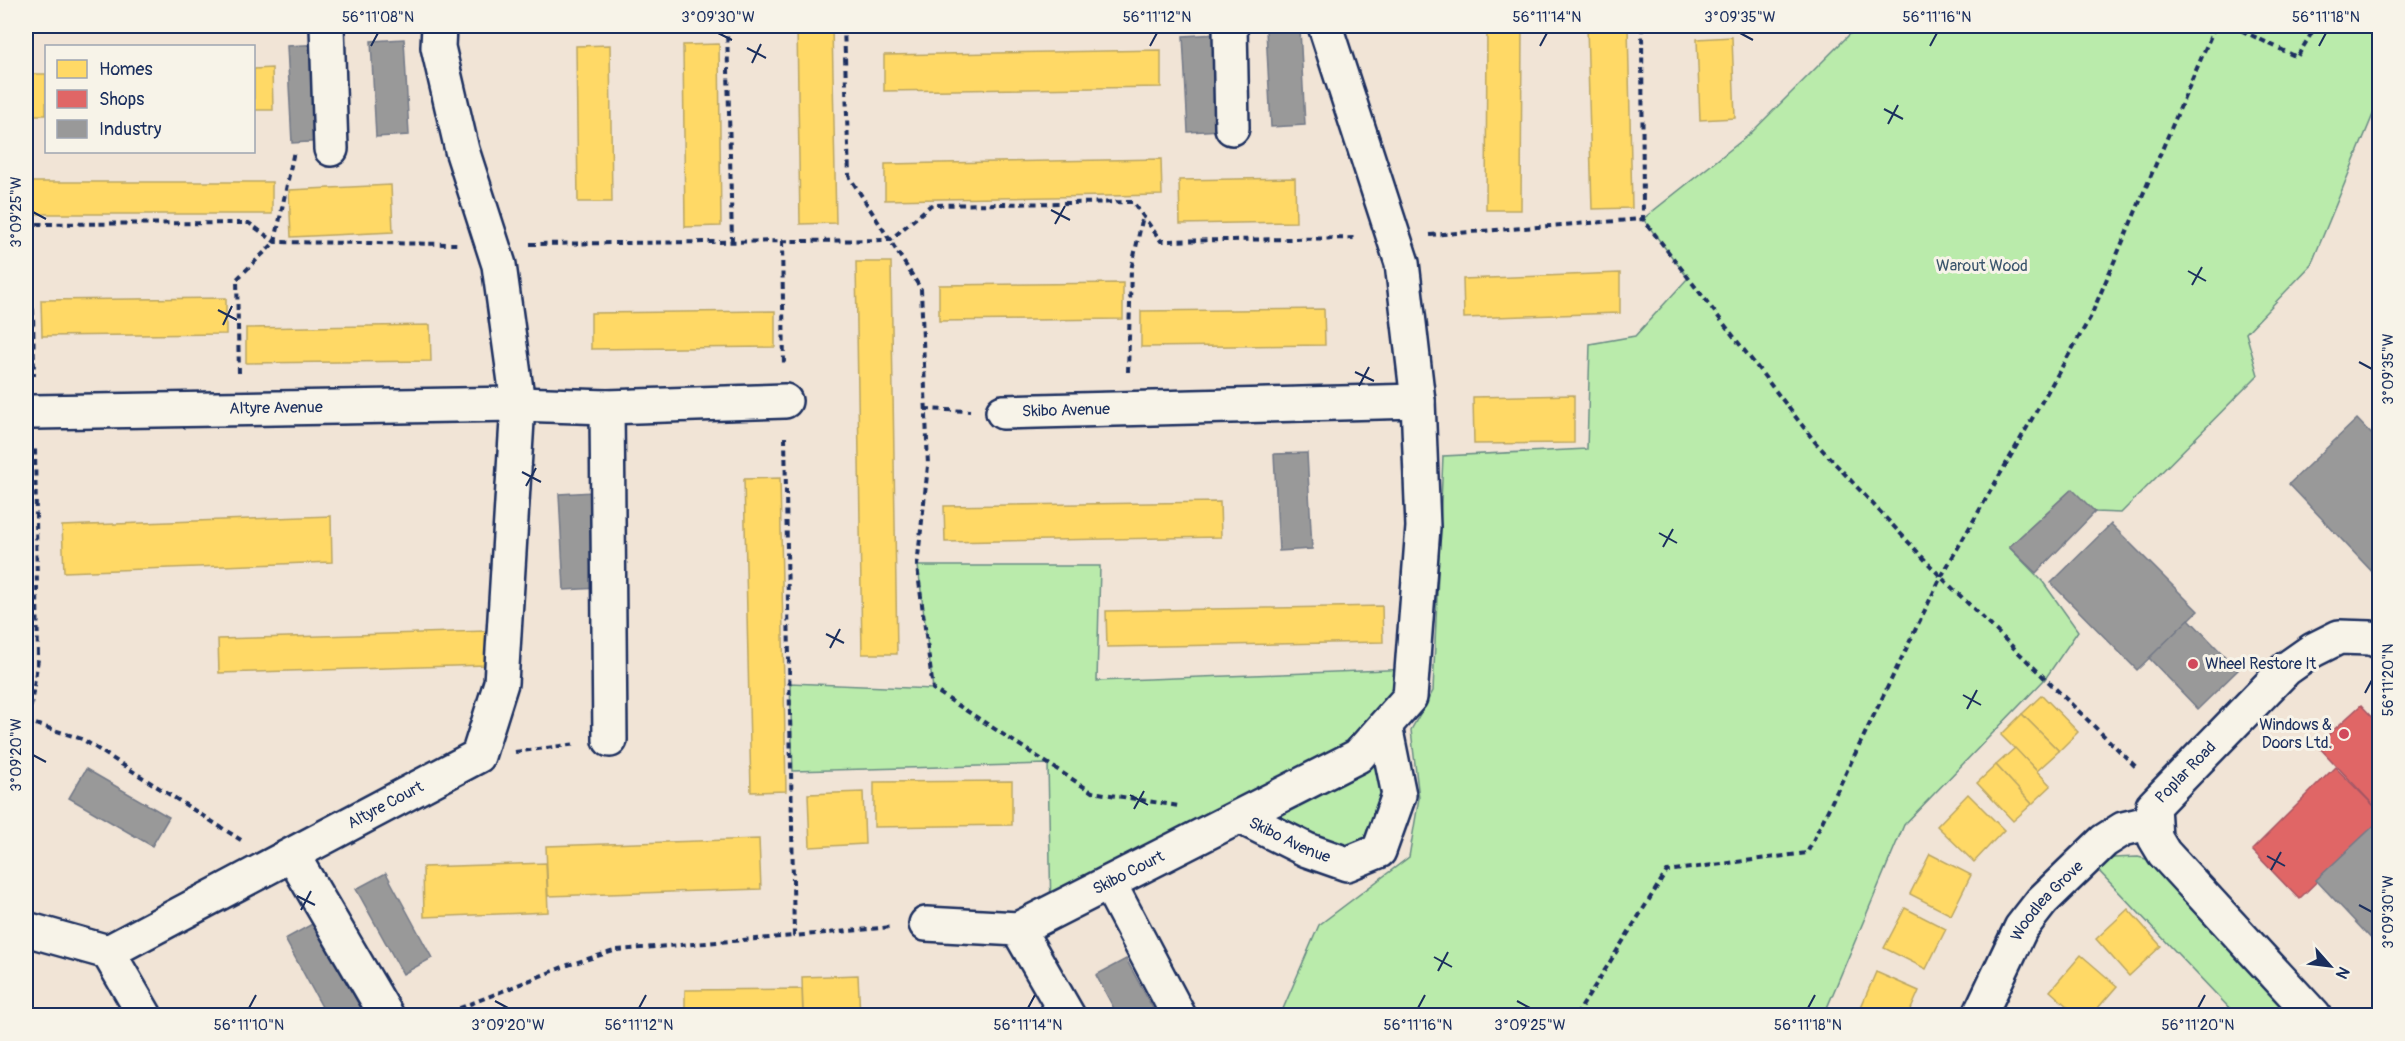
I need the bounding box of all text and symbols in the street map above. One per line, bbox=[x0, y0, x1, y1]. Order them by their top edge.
text: 56°11'08"N bbox=[342, 8, 414, 27]
text: 3°09'30"W bbox=[681, 8, 755, 27]
text: 56°11'12"N bbox=[1123, 8, 1191, 27]
text: 56°11'14"N bbox=[1513, 8, 1581, 27]
text: 3°09'35"W bbox=[1704, 8, 1776, 27]
text: 56°11'16"N bbox=[1903, 8, 1971, 27]
text: 56°11'18"N bbox=[2292, 8, 2360, 27]
legend bbox=[45, 45, 255, 153]
text: Homes bbox=[99, 58, 152, 81]
text: Shops bbox=[99, 88, 144, 111]
text: Industry bbox=[99, 118, 162, 141]
text: 3°09'25"W bbox=[7, 176, 26, 248]
park label: Warout Wood bbox=[1936, 256, 2028, 276]
text: 3°09'35"W bbox=[2379, 333, 2398, 405]
street label: Altyre Avenue bbox=[229, 397, 323, 419]
street label: Skibo Avenue bbox=[1022, 399, 1110, 421]
text: 56°11'20"N bbox=[2379, 644, 2398, 717]
place label: Wheel Restore It bbox=[2205, 654, 2317, 674]
marker: Wheel Restore It bbox=[2186, 657, 2200, 671]
place label: Windows & Doors Ltd. bbox=[2259, 715, 2332, 753]
text: 3°09'20"W bbox=[7, 718, 26, 792]
marker: Windows & Doors Ltd. bbox=[2337, 727, 2351, 741]
street label: Poplar Road bbox=[2151, 737, 2220, 808]
street label: Altyre Court bbox=[344, 777, 427, 833]
street label: Skibo Avenue bbox=[1245, 813, 1333, 867]
street label: Skibo Court bbox=[1089, 846, 1168, 899]
street label: Woodlea Grove bbox=[2006, 856, 2088, 944]
text: 3°09'30"W bbox=[2379, 875, 2398, 949]
north arrow bbox=[2300, 936, 2360, 996]
text: N bbox=[2331, 963, 2354, 982]
text: 56°11'10"N bbox=[214, 1016, 284, 1035]
text: 3°09'20"W bbox=[471, 1016, 545, 1035]
text: 56°11'12"N bbox=[605, 1016, 673, 1035]
text: 56°11'14"N bbox=[994, 1016, 1062, 1035]
text: 56°11'16"N bbox=[1384, 1016, 1452, 1035]
text: 3°09'25"W bbox=[1494, 1016, 1566, 1035]
text: 56°11'18"N bbox=[1774, 1016, 1842, 1035]
text: 56°11'20"N bbox=[2162, 1016, 2235, 1035]

